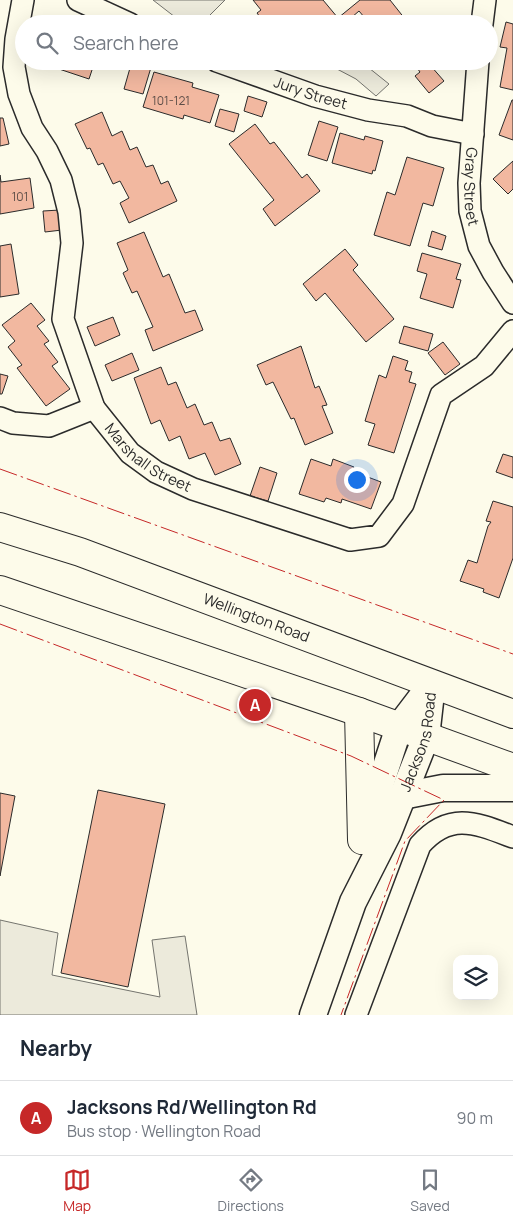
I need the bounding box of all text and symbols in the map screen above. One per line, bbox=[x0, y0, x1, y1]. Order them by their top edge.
search box bbox=[15, 15, 498, 70]
icon: search bbox=[33, 29, 61, 57]
text: Search here bbox=[73, 30, 179, 56]
street label: Jury Street bbox=[271, 71, 350, 114]
house number: 101-121 bbox=[152, 92, 190, 109]
street label: Gray Street bbox=[459, 147, 484, 228]
house number: 101 bbox=[12, 188, 28, 205]
street label: Marshall Street bbox=[100, 418, 195, 497]
your location bbox=[344, 467, 370, 493]
street label: Wellington Road bbox=[200, 588, 313, 647]
pin: A bbox=[239, 686, 271, 724]
street label: Jacksons Road bbox=[394, 691, 441, 795]
map controls bbox=[453, 955, 498, 1000]
button: layers bbox=[453, 955, 498, 1000]
text: Nearby bbox=[20, 1034, 92, 1062]
text: Jacksons Rd/Wellington Rd bbox=[67, 1094, 317, 1120]
text: A bbox=[31, 1107, 41, 1129]
text: 90 m bbox=[457, 1107, 493, 1129]
text: Bus stop · Wellington Road bbox=[67, 1120, 261, 1142]
tab: Map bbox=[63, 1166, 91, 1215]
tab: Directions bbox=[218, 1166, 284, 1215]
tab: Saved bbox=[410, 1166, 450, 1215]

